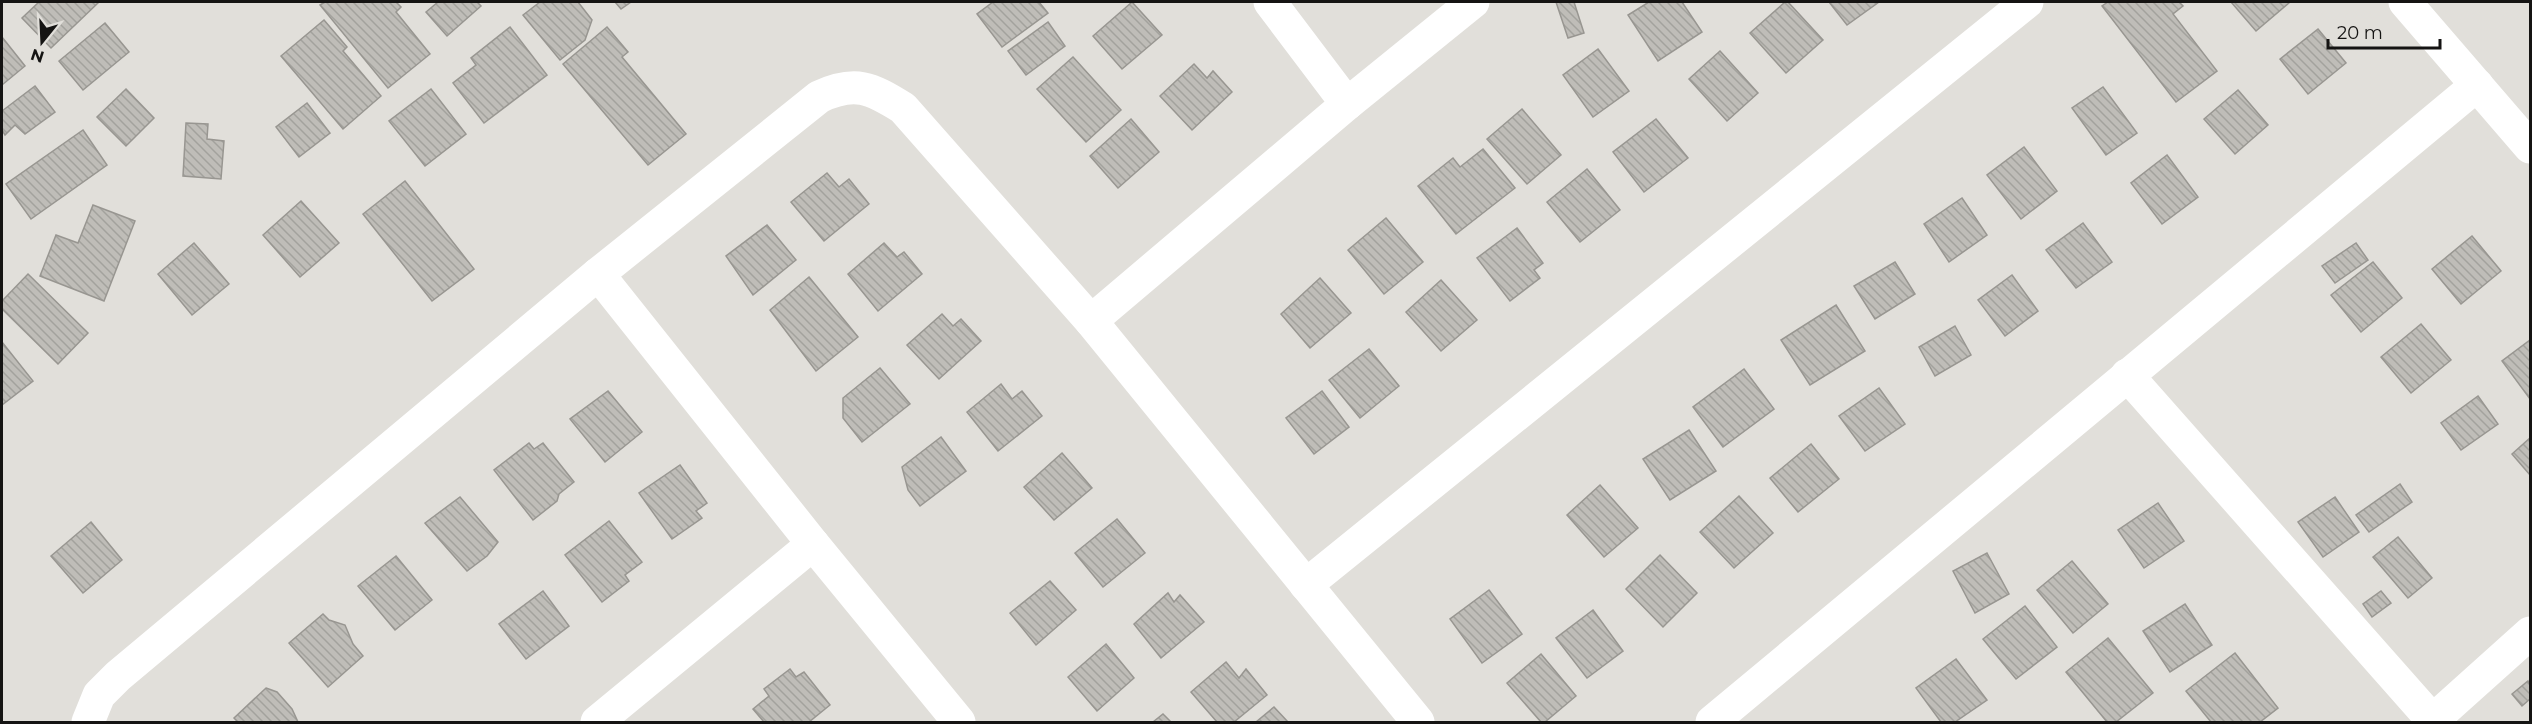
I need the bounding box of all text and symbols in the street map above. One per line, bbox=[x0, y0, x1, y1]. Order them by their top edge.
north arrow bbox=[12, 12, 72, 72]
scale bar bbox=[2328, 12, 2440, 50]
text: 20 m bbox=[2337, 22, 2383, 44]
text: N bbox=[28, 45, 47, 67]

